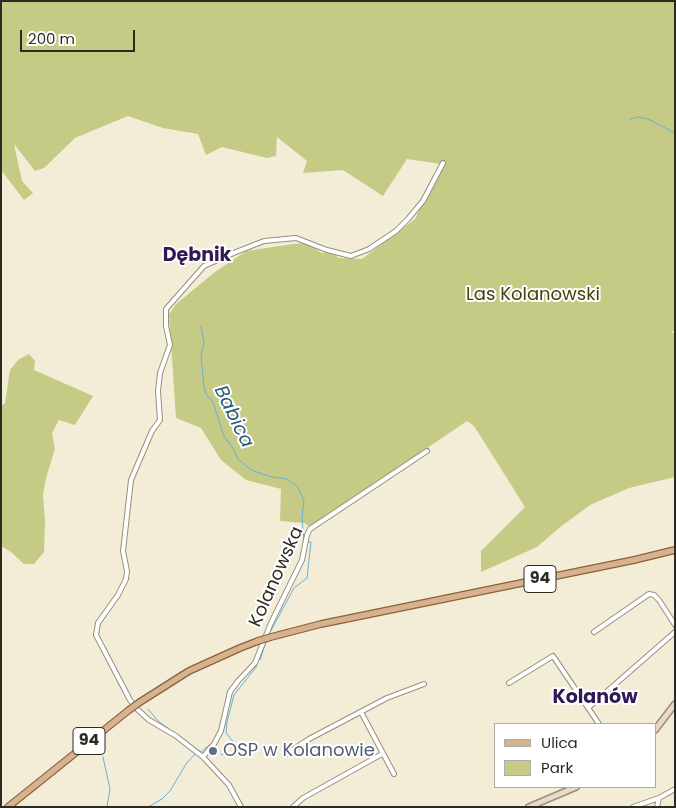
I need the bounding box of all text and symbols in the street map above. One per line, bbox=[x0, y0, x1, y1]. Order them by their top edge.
scale bar bbox=[22, 20, 138, 52]
text: 200 m bbox=[28, 28, 75, 49]
district label: Dębnik bbox=[163, 245, 231, 267]
park label: Las Kolanowski bbox=[466, 284, 600, 306]
water label: Babica bbox=[208, 382, 258, 452]
street label: Kolanowska bbox=[245, 523, 309, 631]
road number: 94 bbox=[524, 566, 556, 592]
district label: Kolanów bbox=[552, 687, 638, 709]
legend bbox=[493, 723, 656, 788]
road number: 94 bbox=[73, 728, 105, 754]
text: Ulica bbox=[541, 732, 578, 753]
place label: OSP w Kolanowie bbox=[223, 740, 375, 762]
marker: OSP w Kolanowie bbox=[207, 745, 219, 757]
text: Park bbox=[541, 757, 573, 778]

